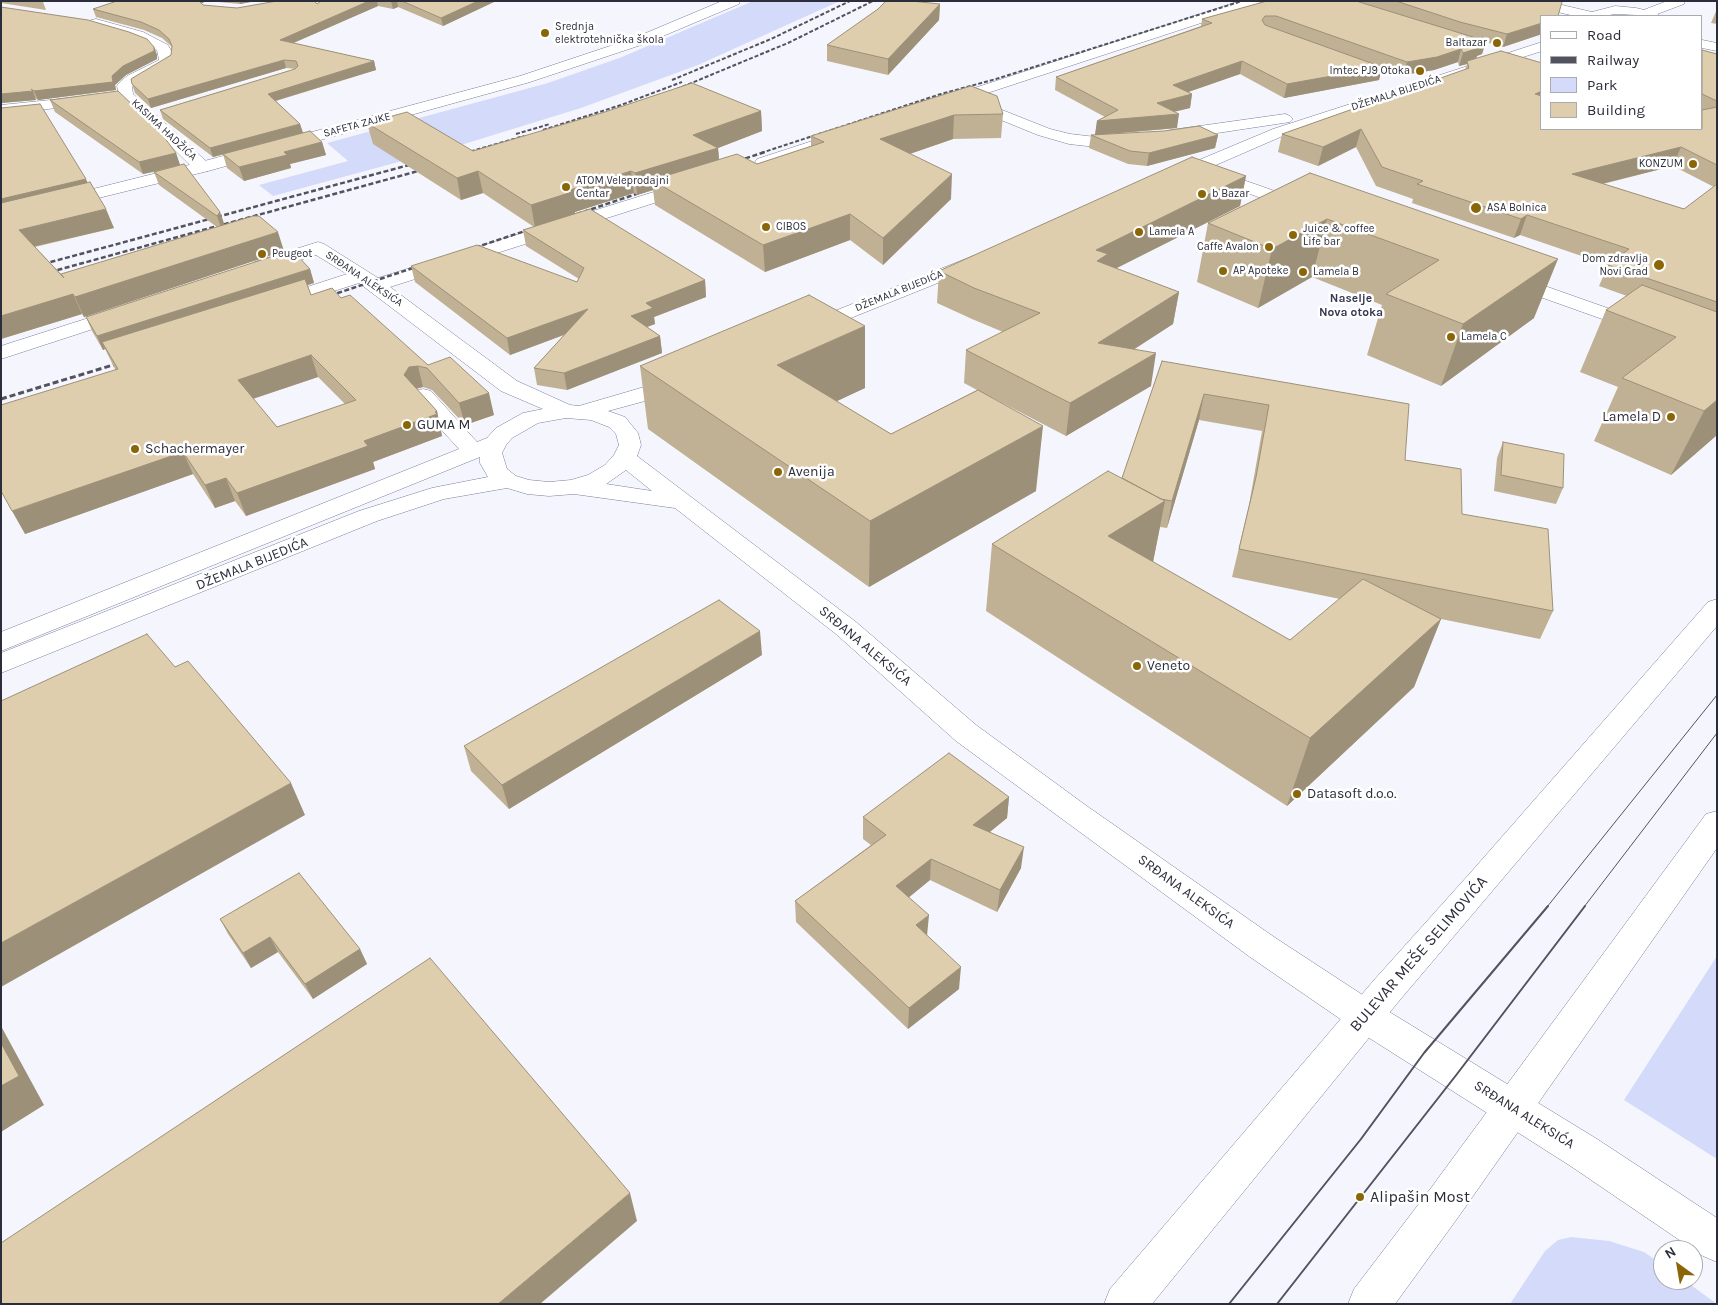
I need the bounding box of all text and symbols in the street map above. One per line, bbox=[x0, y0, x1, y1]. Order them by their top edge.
legend bbox=[1540, 15, 1703, 130]
place label: Srednja elektrotehnička škola bbox=[555, 20, 664, 46]
text: Road bbox=[1587, 26, 1622, 44]
marker: Srednja elektrotehnička škola bbox=[539, 27, 551, 39]
place label: Baltazar bbox=[1446, 36, 1487, 50]
marker: Baltazar bbox=[1491, 37, 1503, 49]
text: Railway bbox=[1587, 51, 1639, 69]
place label: Imtec PJ9 Otoka bbox=[1330, 64, 1410, 78]
marker: Imtec PJ9 Otoka bbox=[1414, 65, 1426, 77]
street label: DŽEMALA BIJEDIĆA bbox=[1349, 72, 1443, 114]
text: Park bbox=[1587, 76, 1617, 94]
street label: KASIMA HADŽIĆA bbox=[129, 96, 199, 164]
text: Building bbox=[1587, 101, 1645, 119]
street label: SAFETA ZAJKE bbox=[322, 110, 392, 140]
place label: KONZUM bbox=[1639, 157, 1683, 171]
marker: KONZUM bbox=[1687, 158, 1699, 170]
place label: ATOM Veleprodajni Centar bbox=[576, 174, 669, 200]
marker: ATOM Veleprodajni Centar bbox=[560, 181, 572, 193]
place label: b Bazar bbox=[1212, 187, 1249, 201]
marker: b Bazar bbox=[1196, 188, 1208, 200]
marker: ASA Bolnica bbox=[1469, 201, 1483, 215]
place label: ASA Bolnica bbox=[1487, 201, 1546, 215]
place label: CIBOS bbox=[776, 220, 806, 234]
marker: CIBOS bbox=[760, 221, 772, 233]
place label: Juice & coffee Life bar bbox=[1303, 222, 1375, 248]
place label: Lamela A bbox=[1149, 225, 1194, 239]
marker: Lamela A bbox=[1133, 226, 1145, 238]
marker: Juice & coffee Life bar bbox=[1287, 229, 1299, 241]
place label: Caffe Avalon bbox=[1197, 240, 1259, 254]
marker: Caffe Avalon bbox=[1263, 241, 1275, 253]
place label: Peugeot bbox=[272, 247, 312, 261]
marker: Peugeot bbox=[256, 248, 268, 260]
street label: SRĐANA ALEKSIĆA bbox=[323, 248, 405, 310]
place label: Dom zdravlja Novi Grad bbox=[1582, 252, 1648, 278]
marker: Dom zdravlja Novi Grad bbox=[1652, 258, 1666, 272]
place label: AP Apoteke bbox=[1233, 264, 1288, 278]
marker: AP Apoteke bbox=[1217, 265, 1229, 277]
place label: Lamela B bbox=[1313, 265, 1359, 279]
marker: Lamela B bbox=[1297, 266, 1309, 278]
street label: DŽEMALA BIJEDIĆA bbox=[853, 267, 945, 315]
district label: Naselje Nova otoka bbox=[1319, 292, 1383, 320]
place label: Lamela C bbox=[1461, 330, 1507, 344]
marker: Lamela C bbox=[1445, 331, 1457, 343]
place label: Lamela D bbox=[1602, 409, 1661, 425]
marker: Lamela D bbox=[1665, 411, 1677, 423]
place label: GUMA M bbox=[417, 417, 470, 433]
marker: GUMA M bbox=[401, 419, 413, 431]
place label: Schachermayer bbox=[145, 441, 244, 457]
marker: Schachermayer bbox=[129, 443, 141, 455]
place label: Avenija bbox=[788, 464, 835, 480]
marker: Avenija bbox=[772, 466, 784, 478]
street label: DŽEMALA BIJEDIĆA bbox=[194, 534, 310, 594]
street label: SRĐANA ALEKSIĆA bbox=[815, 603, 915, 689]
place label: Veneto bbox=[1147, 658, 1190, 674]
marker: Veneto bbox=[1131, 660, 1143, 672]
place label: Datasoft d.o.o. bbox=[1307, 786, 1396, 802]
marker: Datasoft d.o.o. bbox=[1291, 788, 1303, 800]
street label: SRĐANA ALEKSIĆA bbox=[1134, 851, 1238, 933]
street label: BULEVAR MEŠE SELIMOVIĆA bbox=[1346, 872, 1492, 1036]
street label: SRĐANA ALEKSIĆA bbox=[1471, 1077, 1577, 1153]
place label: Alipašin Most bbox=[1370, 1187, 1470, 1207]
marker: Alipašin Most bbox=[1354, 1191, 1366, 1203]
north arrow bbox=[1653, 1240, 1703, 1290]
text: N bbox=[1662, 1243, 1679, 1263]

